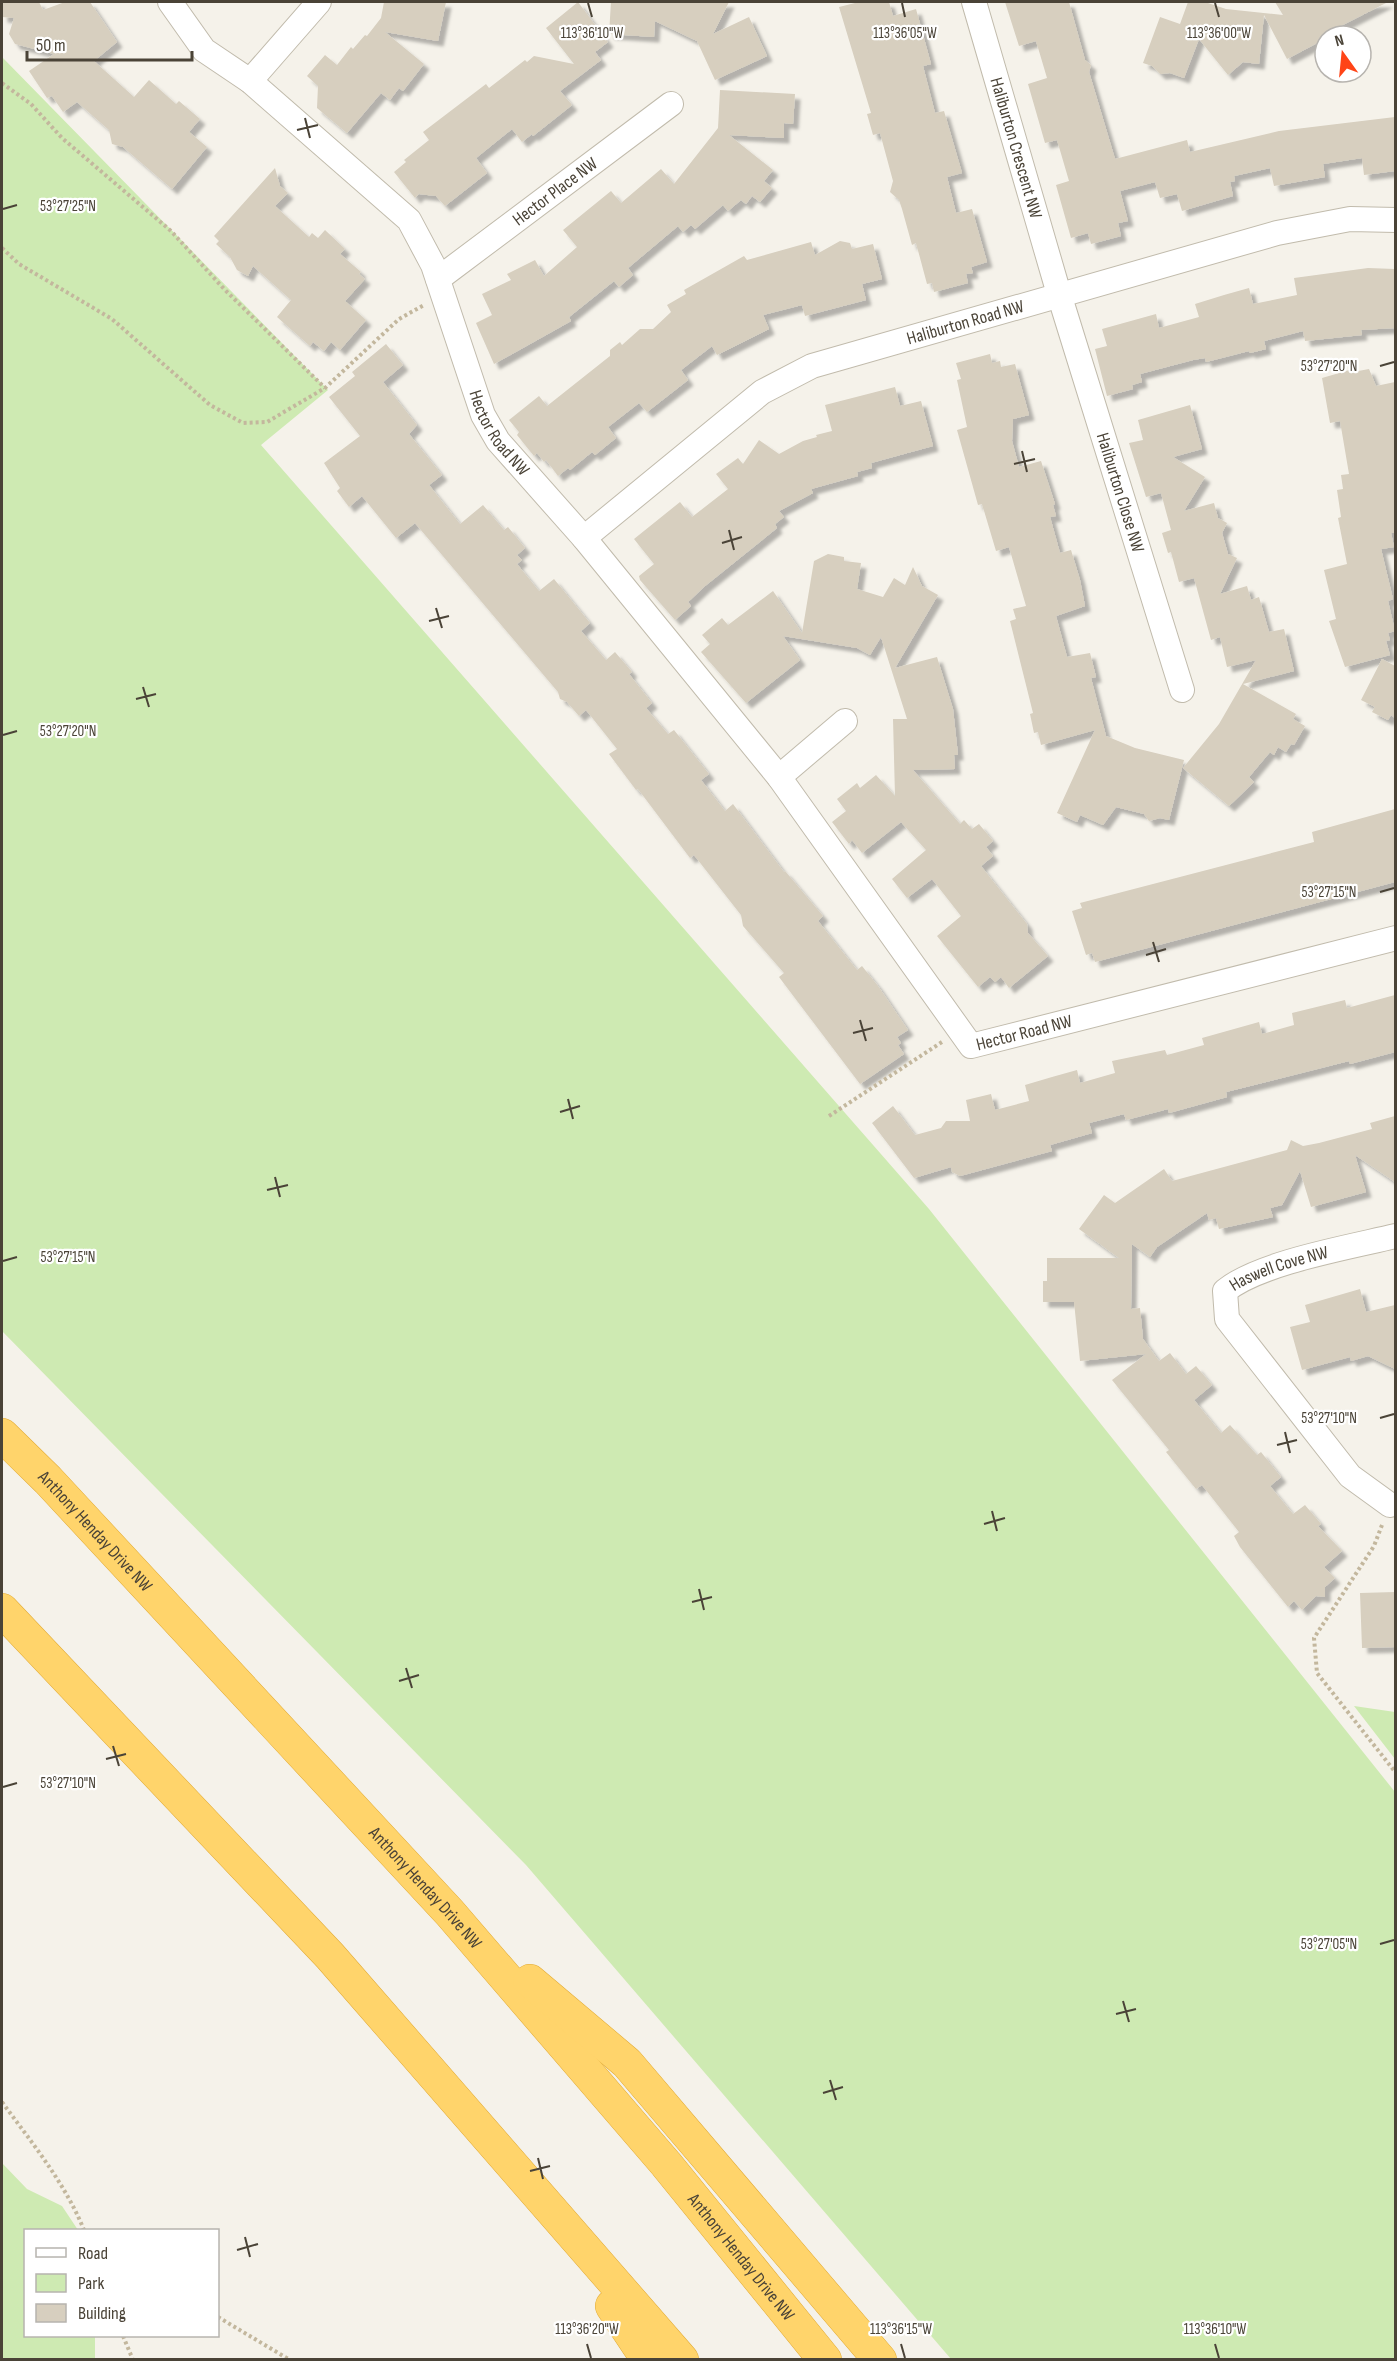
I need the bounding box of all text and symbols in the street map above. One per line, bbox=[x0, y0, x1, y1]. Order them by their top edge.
scale bar bbox=[27, 24, 192, 62]
text: 113°36'10"W bbox=[561, 24, 623, 43]
text: 113°36'05"W bbox=[873, 24, 937, 43]
text: 113°36'00"W bbox=[1187, 24, 1251, 43]
north arrow bbox=[1313, 24, 1373, 84]
text: N bbox=[1333, 31, 1346, 51]
text: 50 m bbox=[36, 35, 66, 56]
street label: Haliburton Crescent NW bbox=[986, 75, 1047, 221]
street label: Hector Place NW bbox=[509, 153, 602, 230]
text: 53°27'25"N bbox=[40, 197, 96, 216]
street label: Haliburton Road NW bbox=[904, 296, 1027, 349]
text: 53°27'20"N bbox=[1301, 357, 1357, 376]
street label: Hector Road NW bbox=[464, 387, 534, 480]
street label: Haliburton Close NW bbox=[1092, 430, 1149, 555]
text: 53°27'20"N bbox=[40, 722, 96, 741]
text: 53°27'15"N bbox=[1301, 883, 1357, 902]
street label: Hector Road NW bbox=[974, 1011, 1075, 1055]
street label: Haswell Cove NW bbox=[1226, 1242, 1331, 1296]
text: 53°27'15"N bbox=[40, 1248, 96, 1267]
text: 53°27'10"N bbox=[1301, 1409, 1357, 1428]
street label: Anthony Henday Drive NW bbox=[33, 1466, 157, 1596]
text: 53°27'10"N bbox=[40, 1774, 96, 1793]
street label: Anthony Henday Drive NW bbox=[364, 1822, 486, 1953]
text: 53°27'05"N bbox=[1301, 1935, 1357, 1954]
street label: Anthony Henday Drive NW bbox=[683, 2189, 799, 2325]
legend bbox=[24, 2229, 219, 2337]
text: Road bbox=[78, 2243, 108, 2264]
text: Park bbox=[78, 2273, 104, 2294]
text: Building bbox=[78, 2303, 126, 2324]
text: 113°36'20"W bbox=[555, 2320, 619, 2339]
text: 113°36'15"W bbox=[870, 2320, 932, 2339]
text: 113°36'10"W bbox=[1184, 2320, 1246, 2339]

